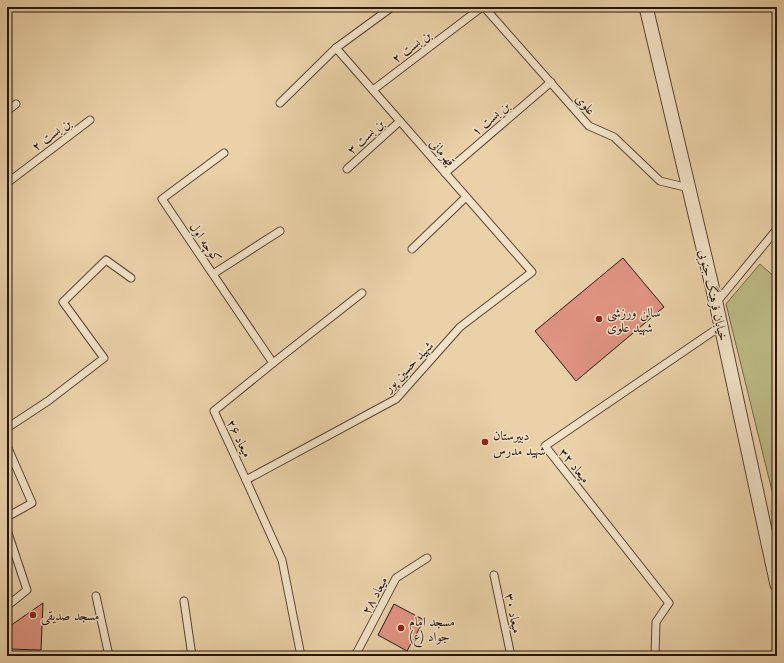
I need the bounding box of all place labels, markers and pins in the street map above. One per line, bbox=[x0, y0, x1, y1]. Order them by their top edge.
place label: سالن ورزشی شهید علوی bbox=[607, 304, 661, 337]
marker: سالن ورزشی شهید علوی bbox=[594, 314, 604, 324]
place label: دبیرستان شهید مدرس bbox=[493, 427, 546, 460]
marker: دبیرستان شهید مدرس bbox=[480, 437, 490, 447]
place label: مسجد صدیقی bbox=[41, 607, 99, 626]
marker: مسجد صدیقی bbox=[28, 610, 38, 620]
place label: مسجد امام جواد (ع) bbox=[409, 613, 455, 648]
marker: مسجد امام جواد (ع) bbox=[396, 623, 406, 633]

